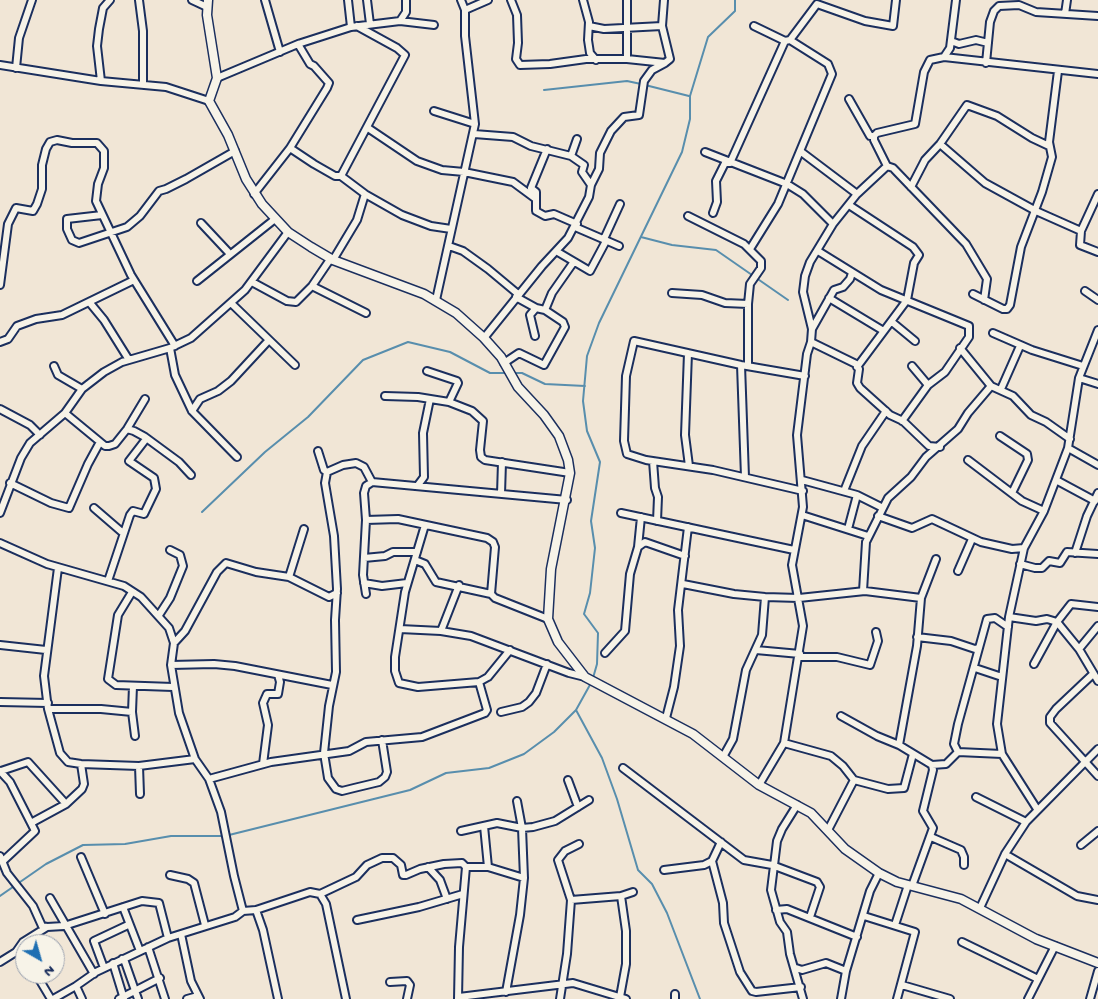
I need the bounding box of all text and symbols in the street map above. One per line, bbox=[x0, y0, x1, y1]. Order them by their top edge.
north arrow bbox=[15, 934, 65, 984]
text: N bbox=[40, 961, 58, 980]

